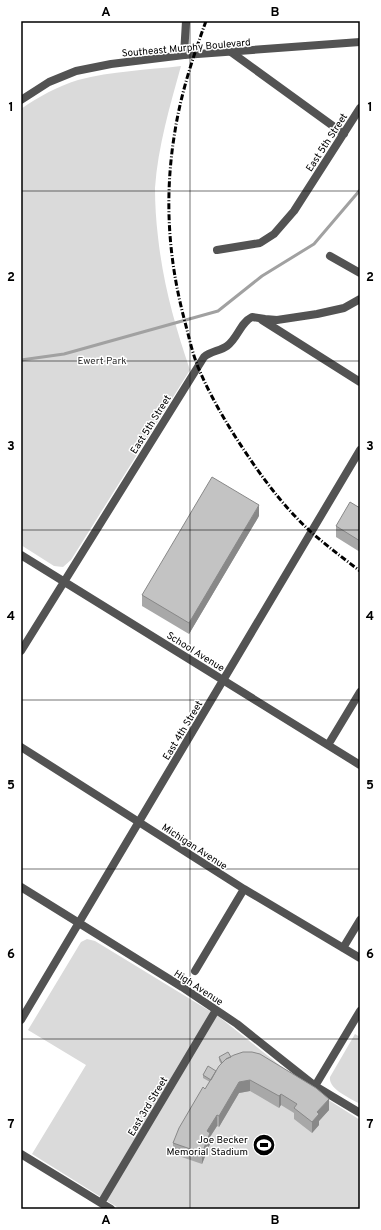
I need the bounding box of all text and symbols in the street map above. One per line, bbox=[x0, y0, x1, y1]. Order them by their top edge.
text: A bbox=[101, 5, 111, 21]
text: B bbox=[271, 5, 280, 21]
street label: Southeast Murphy Boulevard bbox=[121, 36, 251, 61]
text: 1 bbox=[8, 100, 14, 116]
text: 1 bbox=[367, 100, 373, 116]
street label: East 5th Street bbox=[303, 111, 351, 175]
text: 2 bbox=[7, 270, 15, 286]
text: 2 bbox=[366, 270, 374, 286]
park label: Ewert Park bbox=[77, 355, 127, 368]
street label: East 5th Street bbox=[128, 393, 175, 457]
text: 3 bbox=[7, 439, 15, 455]
text: 3 bbox=[366, 439, 374, 455]
text: 4 bbox=[7, 609, 15, 625]
text: 4 bbox=[366, 609, 374, 625]
street label: School Avenue bbox=[164, 629, 227, 675]
street label: East 4th Street bbox=[160, 698, 206, 763]
text: 5 bbox=[7, 778, 15, 794]
text: 5 bbox=[366, 778, 374, 794]
street label: Michigan Avenue bbox=[159, 821, 230, 873]
text: 6 bbox=[7, 947, 15, 963]
text: 6 bbox=[366, 947, 374, 963]
street label: High Avenue bbox=[171, 968, 225, 1009]
street label: East 3rd Street bbox=[125, 1074, 171, 1139]
text: 7 bbox=[8, 1117, 15, 1133]
text: 7 bbox=[367, 1117, 374, 1133]
sports icon: Joe Becker Memorial Stadium bbox=[251, 1132, 277, 1158]
place label: Joe Becker Memorial Stadium bbox=[166, 1134, 248, 1159]
text: A bbox=[101, 1213, 111, 1229]
text: B bbox=[271, 1213, 280, 1229]

